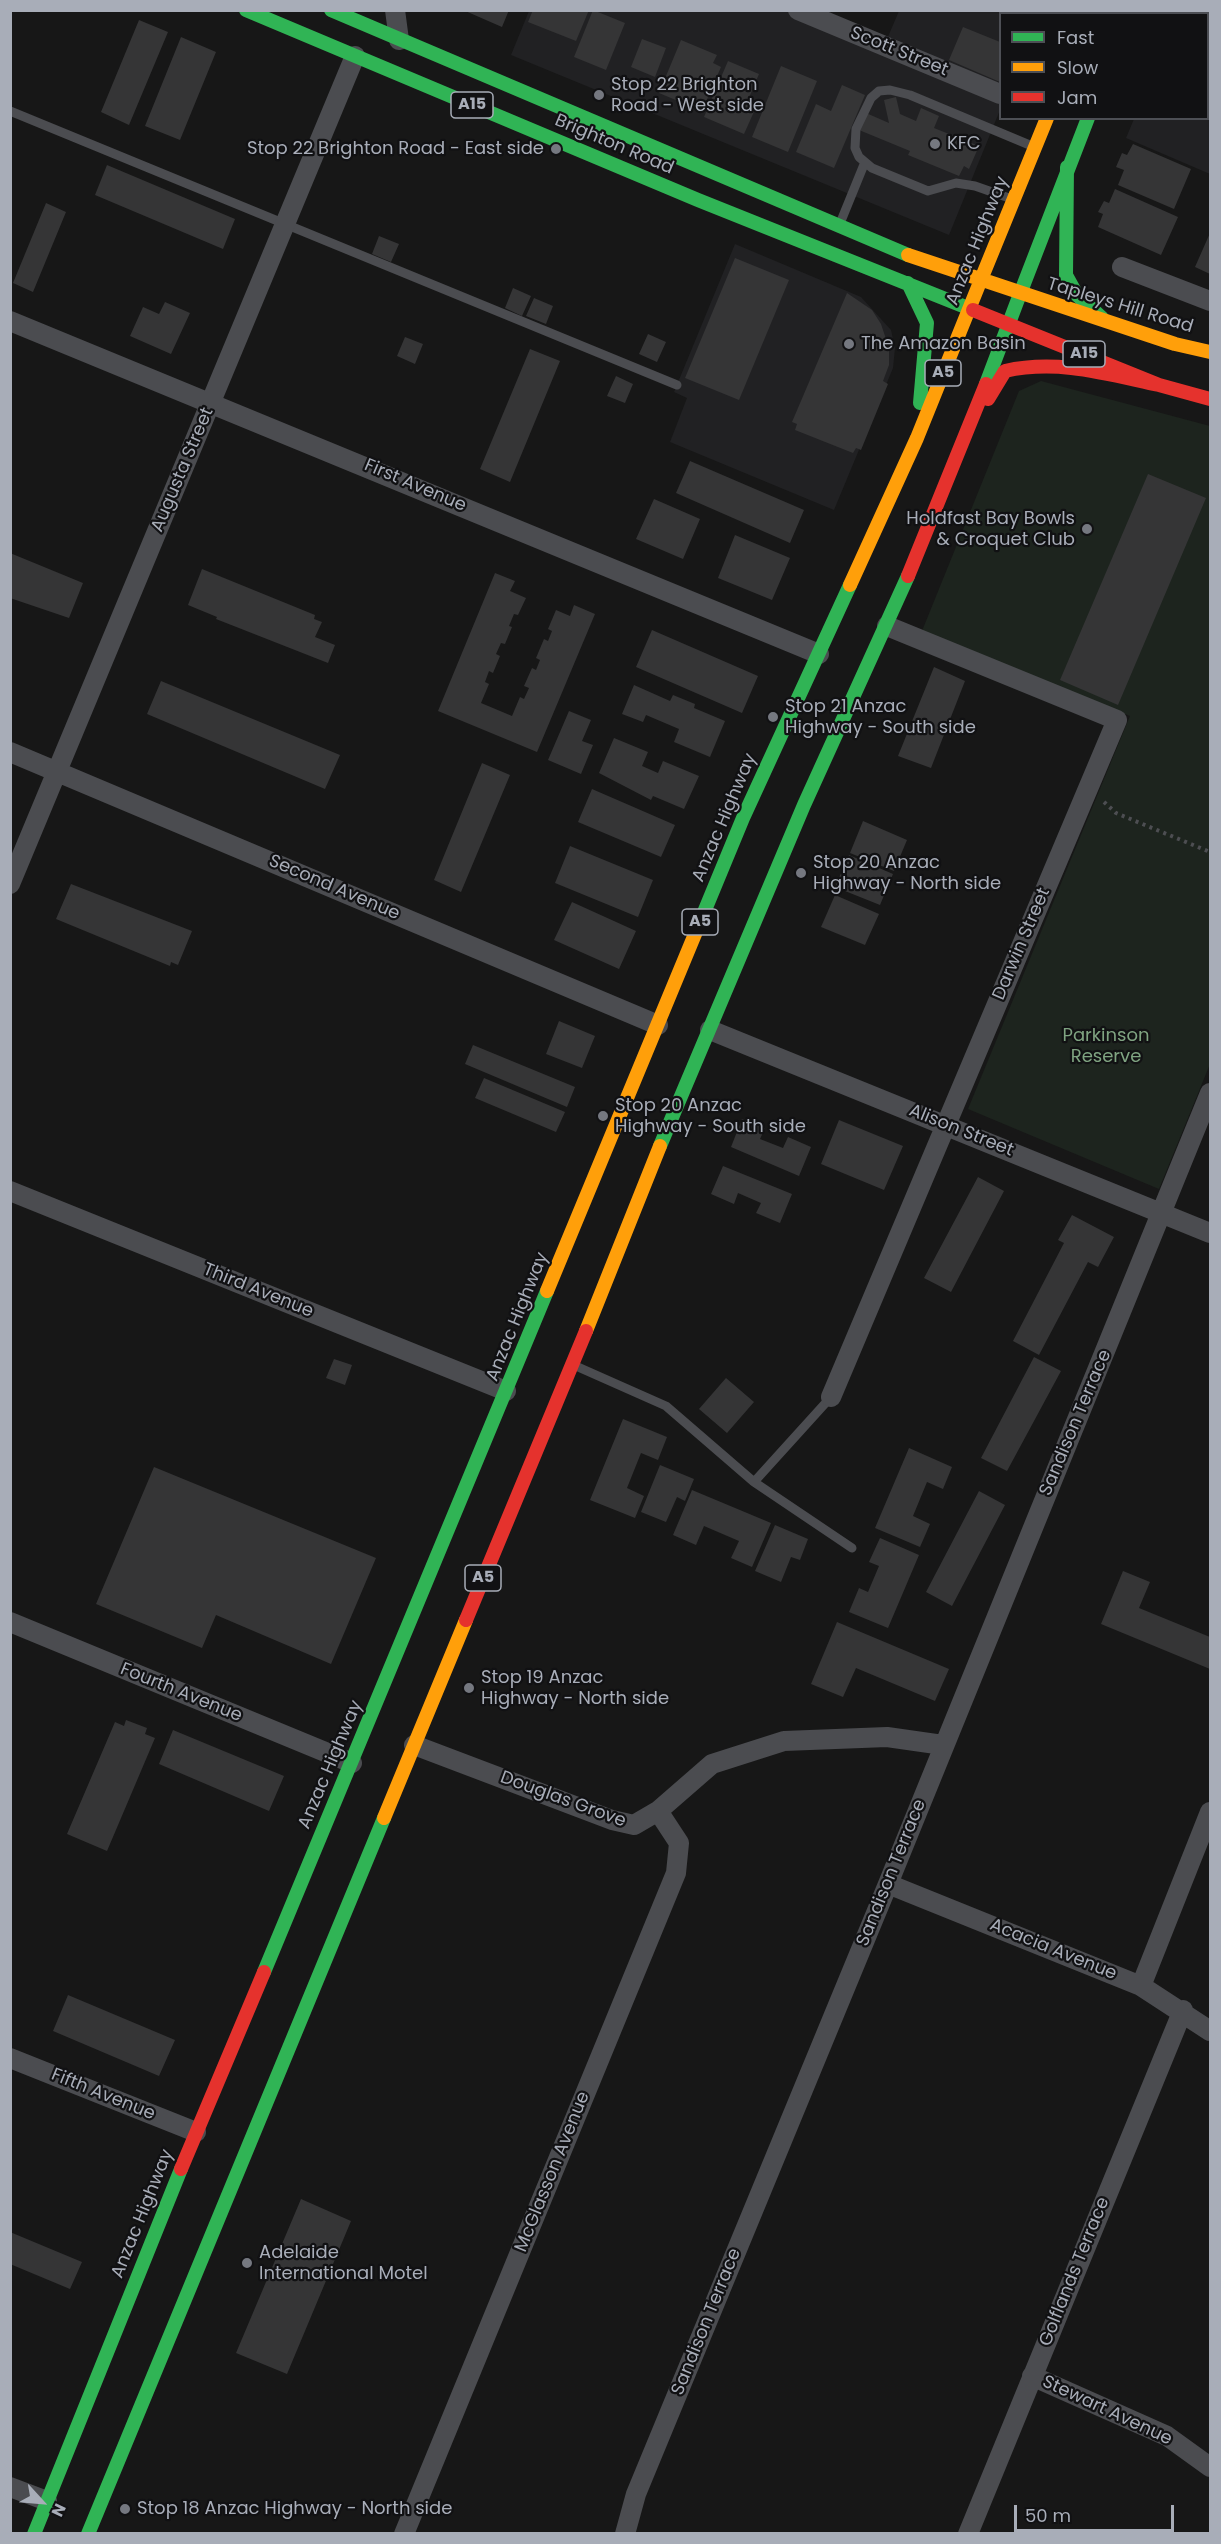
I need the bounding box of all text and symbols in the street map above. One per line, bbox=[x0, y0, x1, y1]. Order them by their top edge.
legend bbox=[999, 12, 1209, 120]
street label: Scott Street bbox=[847, 23, 951, 81]
text: Fast bbox=[1057, 25, 1094, 50]
text: Slow bbox=[1057, 55, 1098, 80]
place label: Stop 22 Brighton Road - West side bbox=[611, 74, 764, 116]
text: Jam bbox=[1057, 85, 1097, 110]
marker: Stop 22 Brighton Road - West side bbox=[592, 88, 606, 102]
road number: A15 bbox=[451, 92, 493, 118]
street label: Brighton Road bbox=[551, 110, 677, 180]
place label: KFC bbox=[947, 133, 981, 155]
marker: KFC bbox=[928, 137, 942, 151]
place label: Stop 22 Brighton Road - East side bbox=[247, 138, 544, 160]
marker: Stop 22 Brighton Road - East side bbox=[549, 142, 563, 156]
street label: Anzac Highway bbox=[942, 173, 1014, 309]
street label: Tapleys Hill Road bbox=[1044, 274, 1196, 338]
place label: The Amazon Basin bbox=[861, 333, 1026, 355]
marker: The Amazon Basin bbox=[842, 337, 856, 351]
road number: A15 bbox=[1063, 341, 1105, 367]
road number: A5 bbox=[925, 360, 961, 386]
street label: Augusta Street bbox=[147, 405, 219, 535]
street label: First Avenue bbox=[361, 455, 469, 517]
place label: Holdfast Bay Bowls & Croquet Club bbox=[906, 508, 1075, 550]
marker: Holdfast Bay Bowls & Croquet Club bbox=[1080, 522, 1094, 536]
place label: Stop 21 Anzac Highway - South side bbox=[785, 696, 976, 738]
marker: Stop 21 Anzac Highway - South side bbox=[766, 710, 780, 724]
street label: Anzac Highway bbox=[688, 751, 762, 885]
street label: Second Avenue bbox=[265, 851, 403, 925]
place label: Stop 20 Anzac Highway - North side bbox=[813, 852, 1001, 894]
marker: Stop 20 Anzac Highway - North side bbox=[794, 866, 808, 880]
street label: Darwin Street bbox=[989, 885, 1055, 1003]
road number: A5 bbox=[682, 909, 718, 935]
park label: Parkinson Reserve bbox=[1063, 1025, 1149, 1068]
place label: Stop 20 Anzac Highway - South side bbox=[615, 1095, 806, 1138]
street label: Alison Street bbox=[906, 1100, 1016, 1162]
marker: Stop 20 Anzac Highway - South side bbox=[596, 1109, 610, 1123]
street label: Anzac Highway bbox=[482, 1249, 554, 1385]
street label: Third Avenue bbox=[200, 1259, 316, 1323]
street label: Sandison Terrace bbox=[1035, 1347, 1117, 1499]
road number: A5 bbox=[465, 1565, 501, 1591]
street label: Fourth Avenue bbox=[117, 1659, 245, 1727]
place label: Stop 19 Anzac Highway - North side bbox=[481, 1667, 669, 1710]
marker: Stop 19 Anzac Highway - North side bbox=[462, 1681, 476, 1695]
street label: Anzac Highway bbox=[294, 1698, 368, 1832]
street label: Douglas Grove bbox=[497, 1767, 629, 1833]
street label: Sandison Terrace bbox=[853, 1796, 931, 1950]
street label: Acacia Avenue bbox=[986, 1915, 1120, 1985]
street label: Fifth Avenue bbox=[48, 2064, 158, 2126]
street label: McGlasson Avenue bbox=[511, 2089, 595, 2255]
street label: Anzac Highway bbox=[107, 2146, 179, 2282]
street label: Golflands Terrace bbox=[1035, 2194, 1115, 2350]
place label: Adelaide International Motel bbox=[259, 2242, 428, 2284]
street label: Sandison Terrace bbox=[668, 2245, 746, 2399]
marker: Adelaide International Motel bbox=[240, 2256, 254, 2270]
street label: Stewart Avenue bbox=[1039, 2371, 1175, 2451]
north arrow bbox=[12, 2472, 72, 2532]
scale bar bbox=[1017, 2493, 1178, 2531]
place label: Stop 18 Anzac Highway - North side bbox=[137, 2498, 452, 2520]
text: N bbox=[46, 2500, 72, 2521]
marker: Stop 18 Anzac Highway - North side bbox=[118, 2502, 132, 2516]
text: 50 m bbox=[1025, 2503, 1071, 2528]

